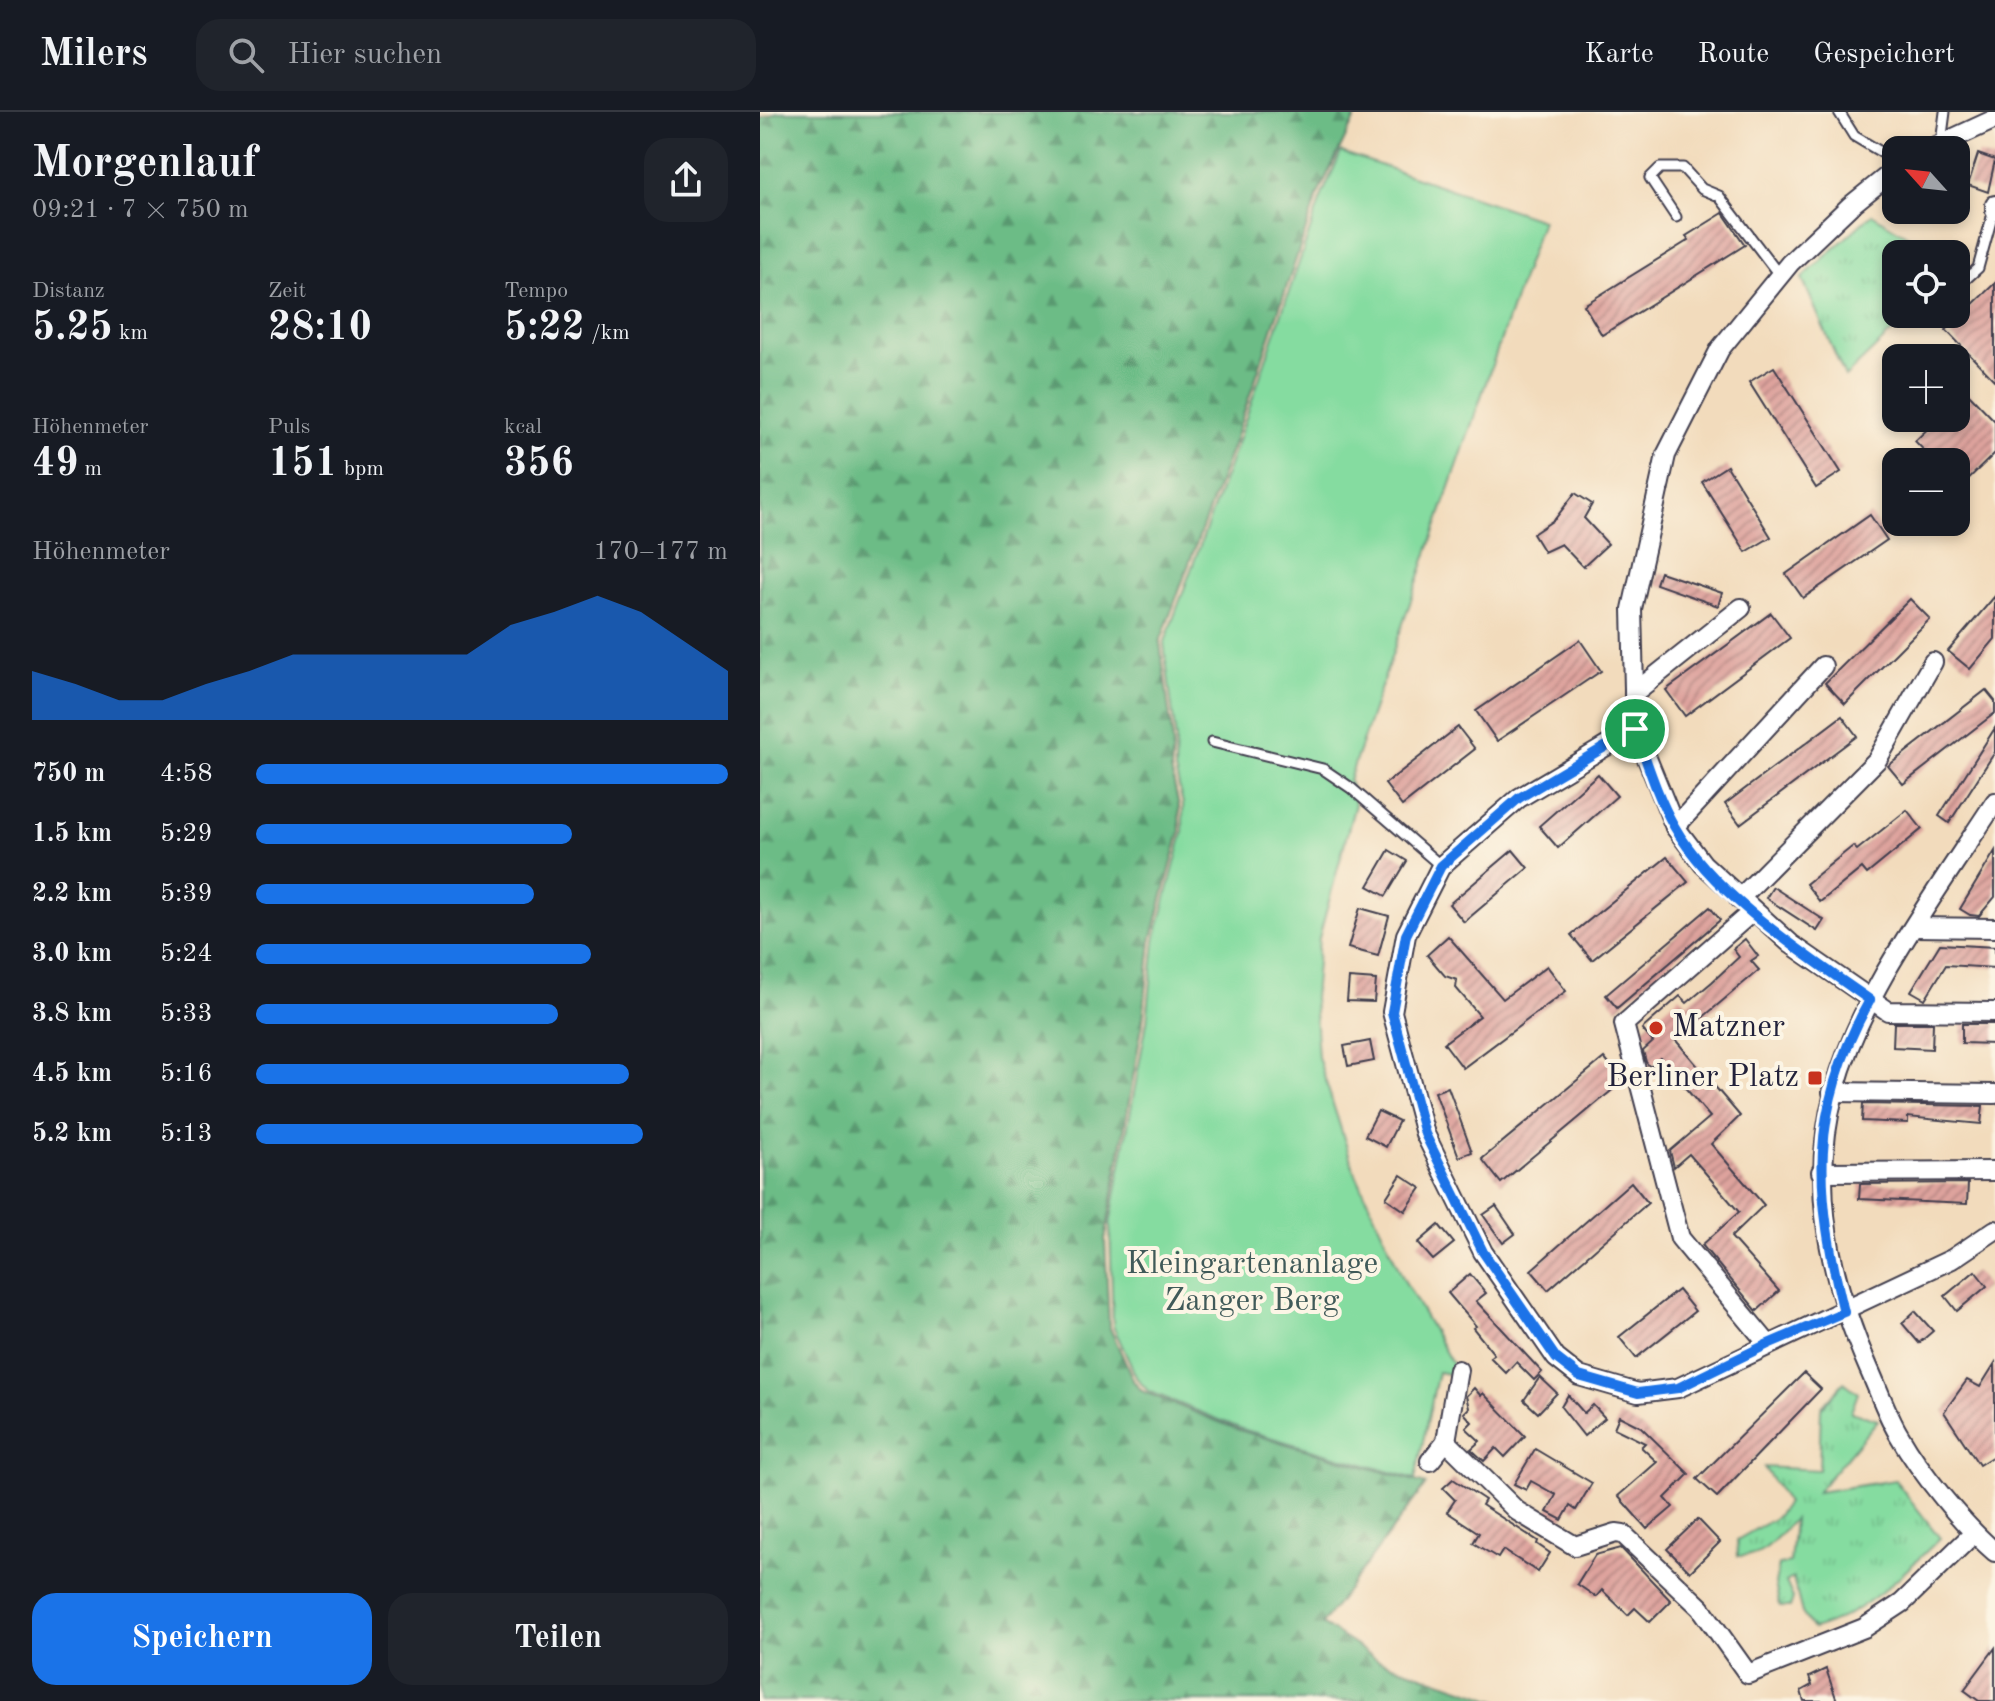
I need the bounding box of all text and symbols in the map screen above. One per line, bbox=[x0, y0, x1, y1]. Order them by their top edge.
search box bbox=[196, 19, 756, 91]
icon: search bbox=[224, 33, 268, 77]
text: Milers bbox=[40, 36, 148, 74]
text: Hier suchen bbox=[288, 40, 442, 70]
text: Karte bbox=[1585, 41, 1654, 69]
text: Route bbox=[1698, 41, 1769, 69]
text: Gespeichert bbox=[1813, 41, 1955, 69]
north arrow bbox=[1882, 136, 1970, 224]
map controls bbox=[1882, 136, 1970, 536]
button: share bbox=[644, 138, 728, 222]
text: Morgenlauf bbox=[32, 142, 258, 186]
text: 09:21 · 7 × 750 m bbox=[32, 197, 249, 223]
button: locate bbox=[1882, 240, 1970, 328]
text: Distanz bbox=[32, 280, 105, 302]
text: Zeit bbox=[268, 280, 306, 302]
text: Tempo bbox=[504, 280, 568, 302]
text: 5.25 bbox=[32, 309, 113, 349]
text: 28:10 bbox=[268, 309, 372, 349]
text: 5:22 bbox=[504, 309, 585, 349]
text: km bbox=[113, 322, 148, 344]
text: /km bbox=[585, 322, 630, 344]
button: + bbox=[1882, 344, 1970, 432]
text: Höhenmeter bbox=[32, 416, 149, 438]
text: Puls bbox=[268, 416, 310, 438]
text: kcal bbox=[504, 416, 542, 438]
text: 49 bbox=[32, 445, 78, 485]
text: 151 bbox=[268, 445, 338, 485]
text: 356 bbox=[504, 445, 574, 485]
button: − bbox=[1882, 448, 1970, 536]
text: m bbox=[78, 458, 102, 480]
text: bpm bbox=[338, 458, 384, 480]
text: Höhenmeter bbox=[32, 539, 170, 565]
text: 170–177 m bbox=[593, 539, 728, 565]
pin bbox=[1601, 695, 1669, 763]
icon: arrive bbox=[1613, 707, 1657, 751]
text: 750 m bbox=[32, 761, 105, 787]
text: 4:58 bbox=[160, 761, 213, 787]
text: 1.5 km bbox=[32, 821, 112, 847]
text: 5:29 bbox=[160, 821, 213, 847]
text: 2.2 km bbox=[32, 881, 112, 907]
text: 5:39 bbox=[160, 881, 213, 907]
text: 3.0 km bbox=[32, 941, 112, 967]
text: 5:24 bbox=[160, 941, 213, 967]
text: 3.8 km bbox=[32, 1001, 112, 1027]
text: 5:33 bbox=[160, 1001, 213, 1027]
place label: Matzner bbox=[1672, 1012, 1785, 1044]
marker: Matzner bbox=[1647, 1019, 1665, 1037]
text: 4.5 km bbox=[32, 1061, 112, 1087]
text: 5:16 bbox=[160, 1061, 213, 1087]
place label: Berliner Platz bbox=[1606, 1062, 1799, 1094]
marker: Berliner Platz bbox=[1806, 1069, 1824, 1087]
text: 5.2 km bbox=[32, 1121, 112, 1147]
text: 5:13 bbox=[160, 1121, 213, 1147]
park label: Kleingartenanlage Zanger Berg bbox=[1126, 1249, 1378, 1318]
button: Speichern bbox=[32, 1593, 372, 1685]
button: Teilen bbox=[388, 1593, 728, 1685]

